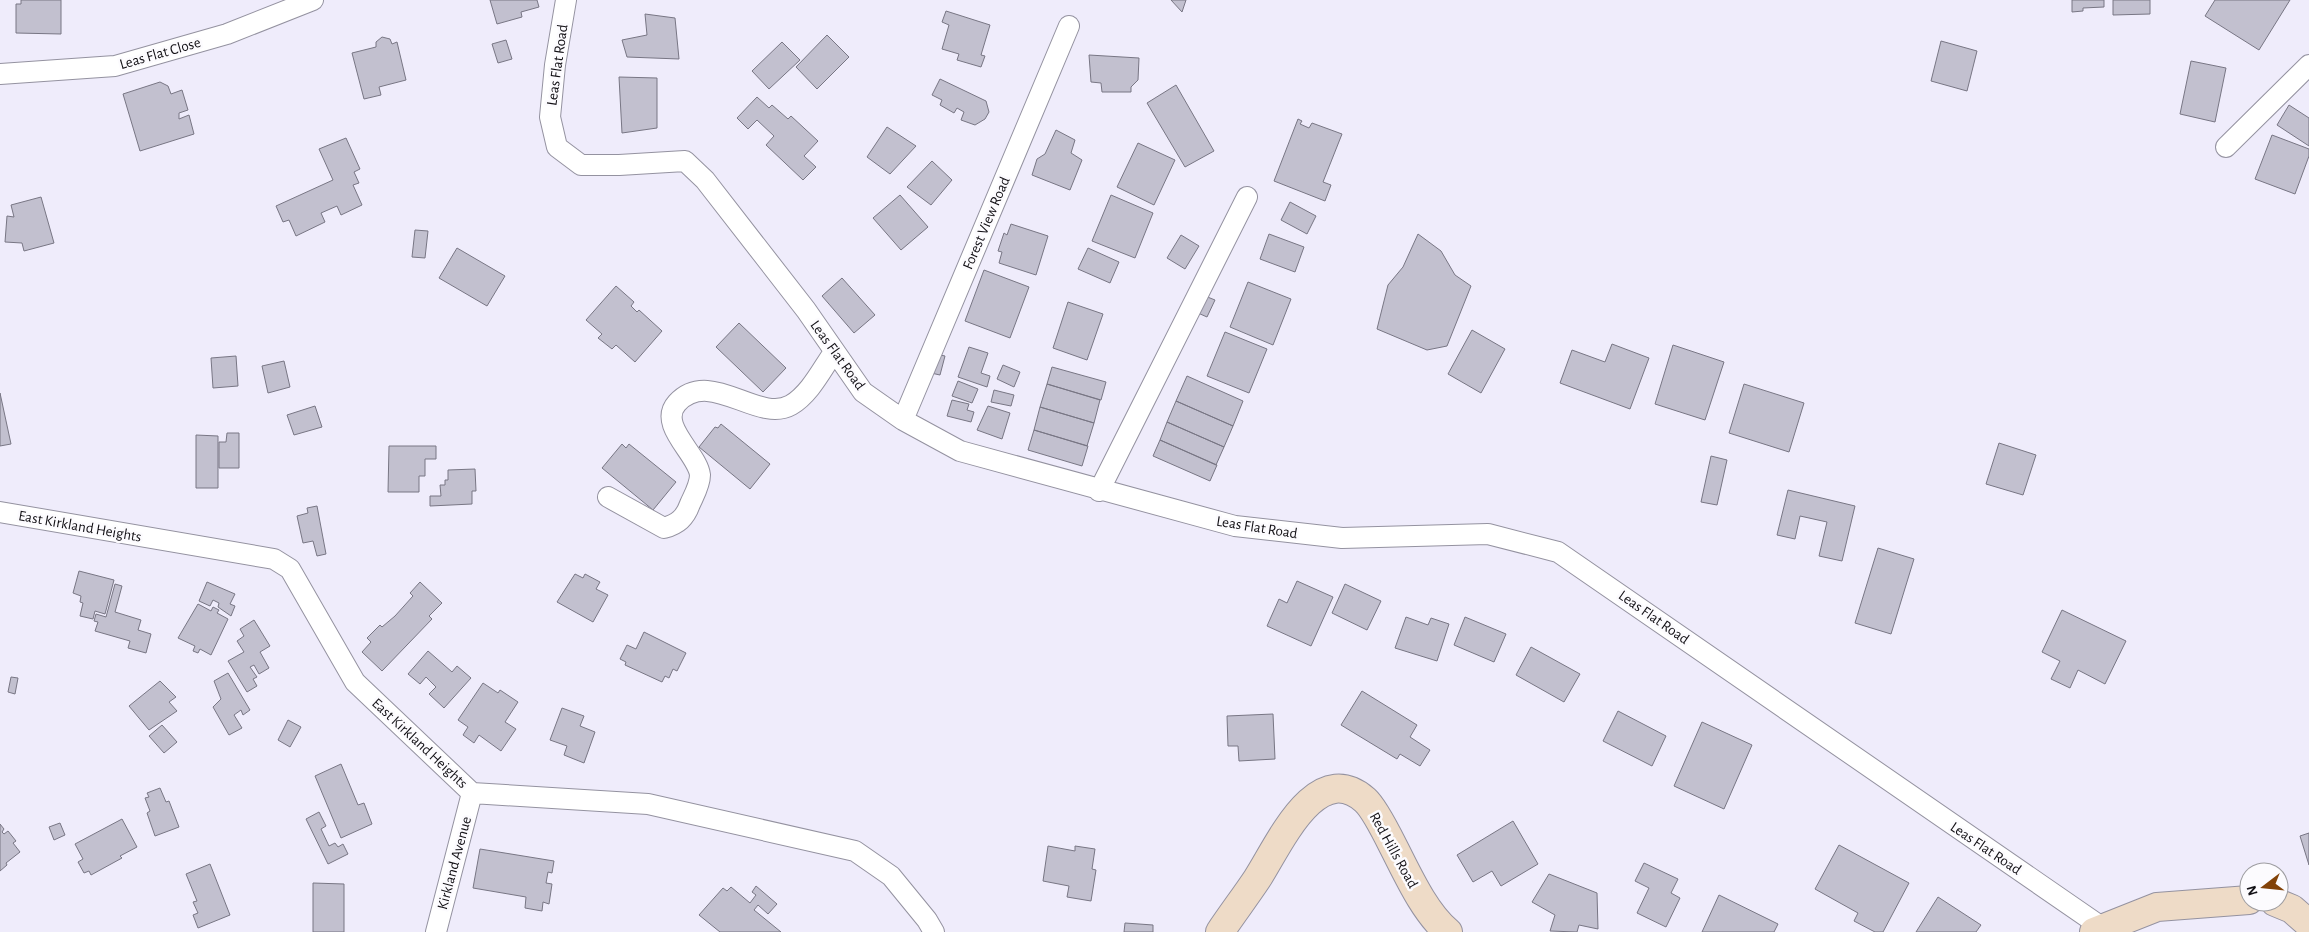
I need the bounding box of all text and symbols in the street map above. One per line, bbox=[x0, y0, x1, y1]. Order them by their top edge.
street label: Leas Flat Road bbox=[544, 23, 571, 107]
street label: Leas Flat Close bbox=[118, 35, 202, 72]
street label: Forest View Road bbox=[960, 174, 1013, 272]
street label: Leas Flat Road bbox=[807, 318, 868, 393]
street label: East Kirkland Heights bbox=[17, 508, 143, 545]
street label: Leas Flat Road bbox=[1215, 514, 1299, 541]
street label: Leas Flat Road bbox=[1616, 588, 1692, 647]
street label: East Kirkland Heights bbox=[369, 695, 470, 791]
street label: Red Hills Road bbox=[1367, 810, 1421, 891]
street label: Kirkland Avenue bbox=[435, 815, 474, 911]
street label: Leas Flat Road bbox=[1947, 819, 2024, 878]
north arrow bbox=[2239, 862, 2289, 912]
text: N bbox=[2244, 884, 2261, 897]

